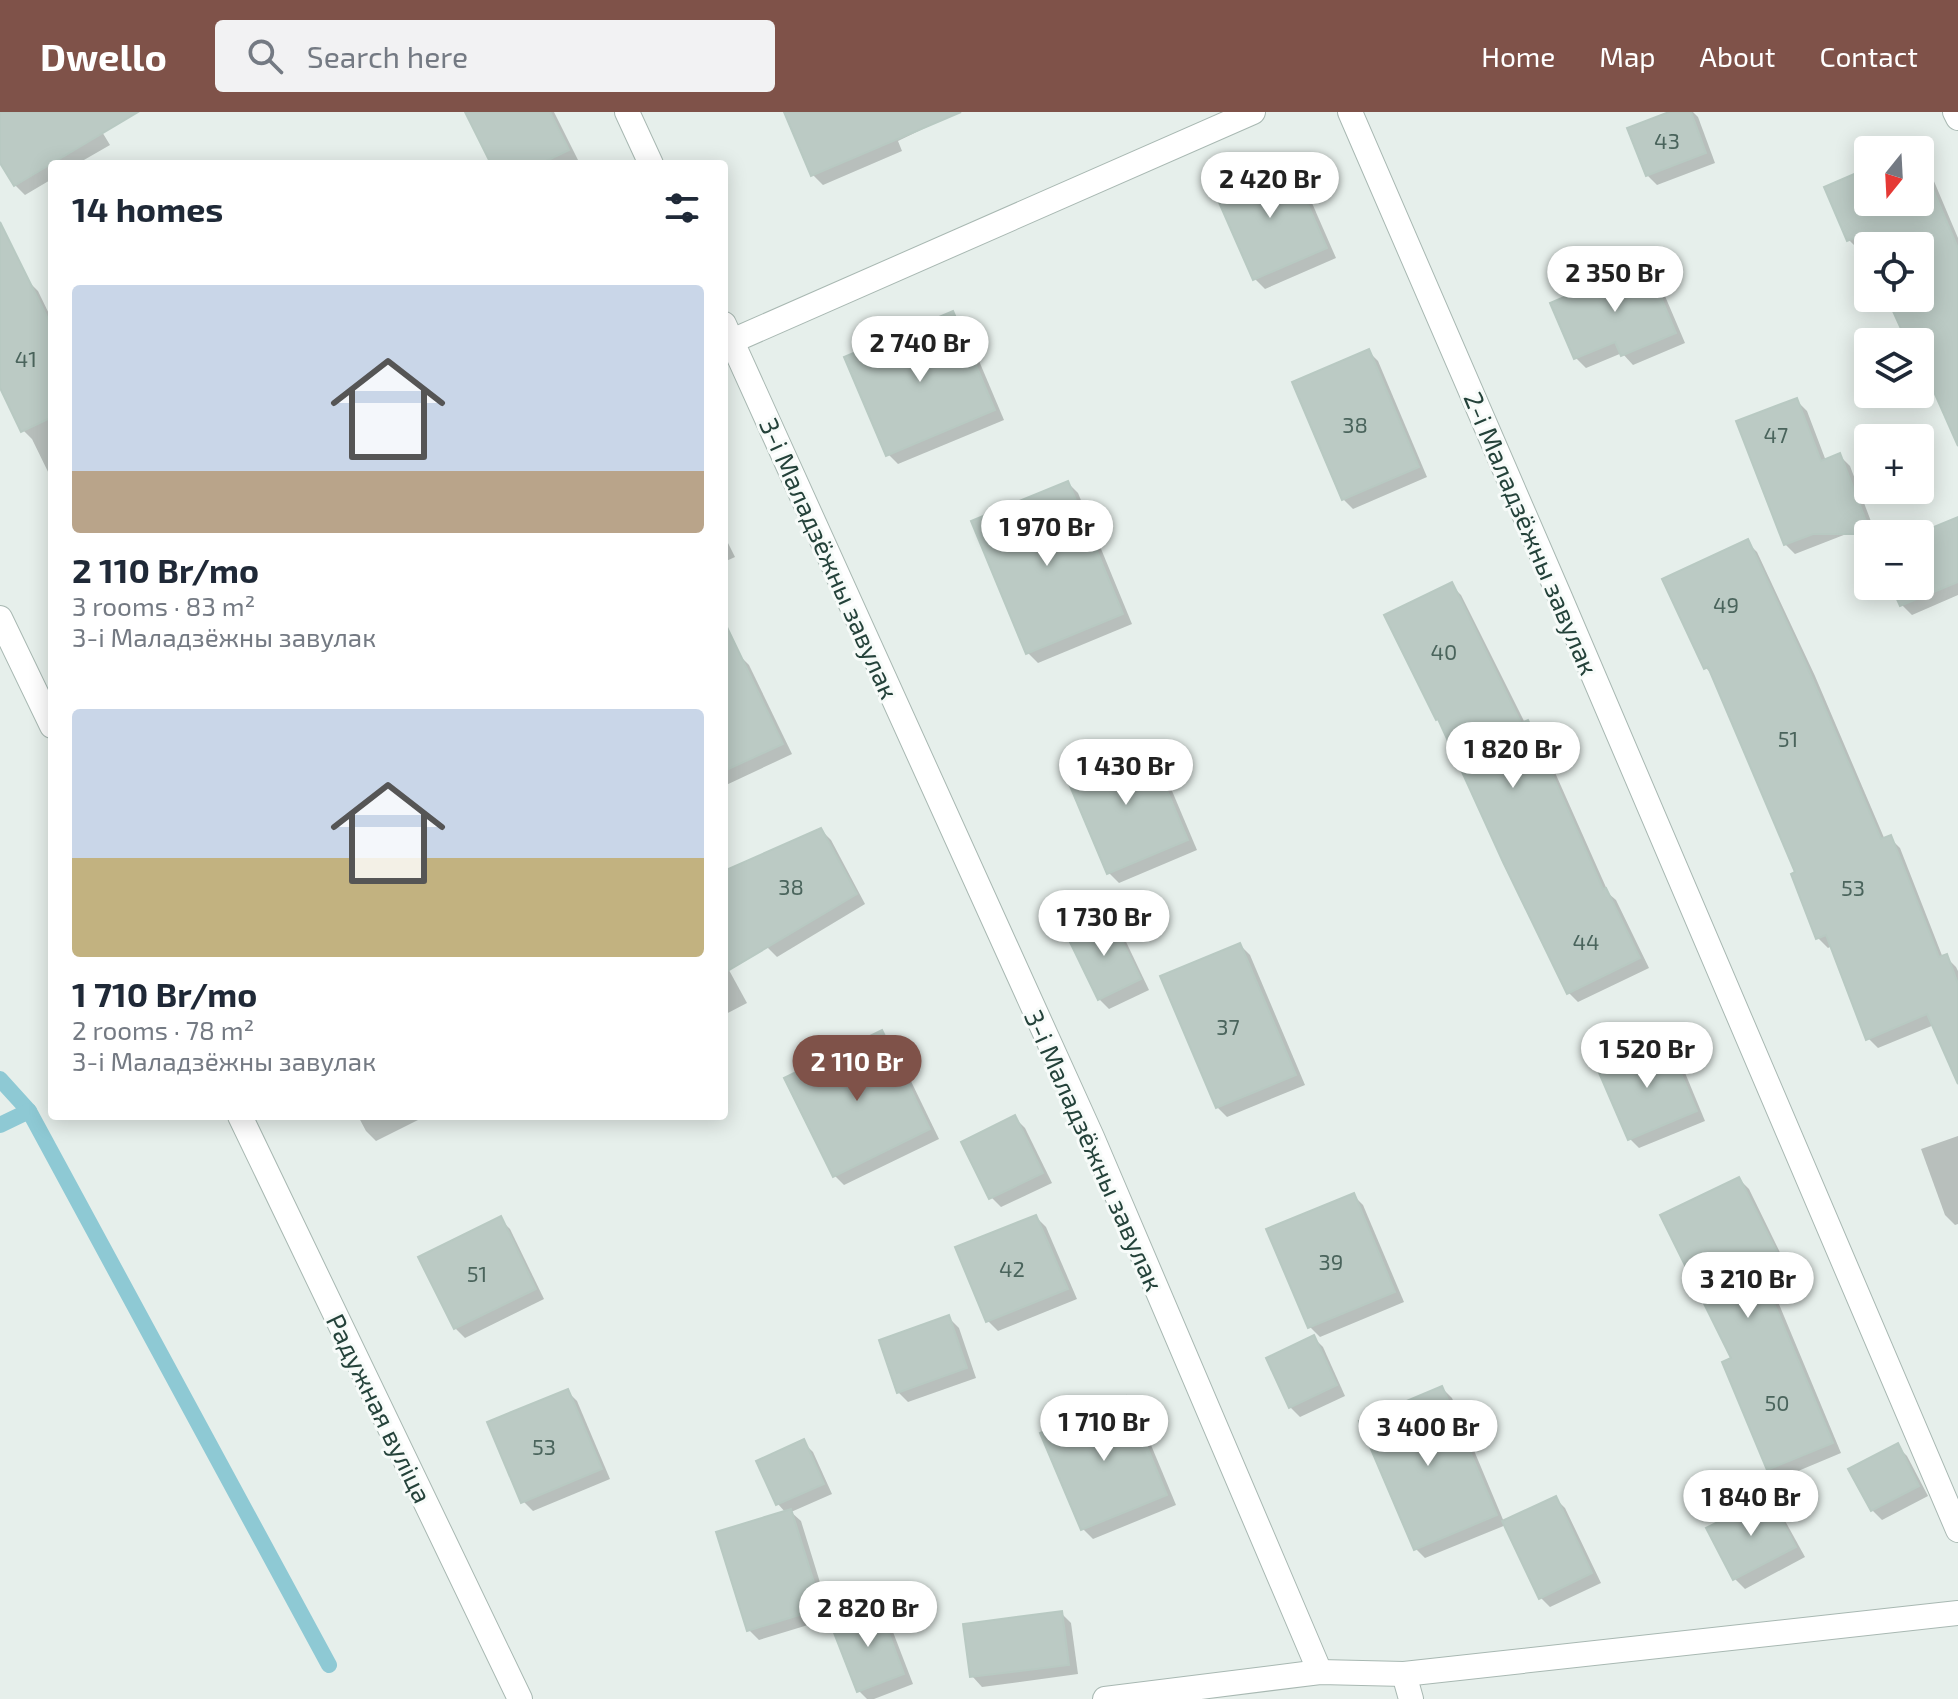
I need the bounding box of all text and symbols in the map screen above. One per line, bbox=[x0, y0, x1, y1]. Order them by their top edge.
search box bbox=[215, 20, 775, 92]
text: Dwello bbox=[40, 33, 167, 79]
icon: search bbox=[243, 34, 287, 78]
text: Search here bbox=[307, 38, 468, 74]
text: Home bbox=[1481, 39, 1555, 73]
text: Map bbox=[1599, 39, 1656, 73]
text: About bbox=[1700, 39, 1775, 73]
text: Contact bbox=[1819, 39, 1918, 73]
house number: 43 bbox=[1654, 127, 1680, 153]
north arrow bbox=[1854, 136, 1934, 216]
map controls bbox=[1854, 136, 1934, 600]
pin: 2 420 Br bbox=[1187, 152, 1353, 220]
text: 2 420 Br bbox=[1219, 162, 1321, 193]
icon: filters bbox=[660, 186, 704, 230]
text: 14 homes bbox=[72, 188, 223, 229]
button: locate bbox=[1854, 232, 1934, 312]
pin: 2 350 Br bbox=[1532, 246, 1698, 314]
text: 2 350 Br bbox=[1565, 256, 1665, 287]
pin: 2 740 Br bbox=[837, 316, 1003, 384]
text: 2 740 Br bbox=[870, 326, 970, 357]
button: layers bbox=[1854, 328, 1934, 408]
icon: home bbox=[316, 337, 460, 481]
house number: 41 bbox=[15, 345, 37, 371]
street label: 2-і Маладзёжны завулак bbox=[1457, 387, 1606, 680]
house number: 38 bbox=[1342, 411, 1368, 437]
street label: 3-і Маладзёжны завулак bbox=[753, 413, 906, 704]
house number: 47 bbox=[1764, 421, 1788, 447]
button: + bbox=[1854, 424, 1934, 504]
pin: 1 970 Br bbox=[964, 500, 1130, 568]
text: 1 970 Br bbox=[999, 510, 1095, 541]
button: − bbox=[1854, 520, 1934, 600]
text: 2 110 Br/mo bbox=[72, 549, 259, 590]
text: 3 rooms · 83 m² bbox=[72, 590, 255, 621]
house number: 49 bbox=[1713, 591, 1739, 617]
text: 3-і Маладзёжны завулак bbox=[72, 621, 376, 652]
house number: 40 bbox=[1431, 638, 1457, 664]
pin: 1 820 Br bbox=[1430, 722, 1596, 790]
house number: 51 bbox=[1778, 725, 1798, 751]
text: 1 820 Br bbox=[1464, 732, 1562, 763]
pin: 1 430 Br bbox=[1043, 739, 1209, 807]
text: 1 430 Br bbox=[1077, 749, 1175, 780]
icon: home bbox=[316, 761, 460, 905]
house number: 38 bbox=[778, 873, 804, 899]
house number: 53 bbox=[1841, 874, 1865, 900]
pin: 1 730 Br bbox=[1021, 890, 1187, 958]
text: 1 730 Br bbox=[1056, 900, 1152, 931]
house number: 44 bbox=[1572, 928, 1600, 954]
text: 1 710 Br/mo bbox=[72, 973, 257, 1014]
street label: 3-і Маладзёжны завулак bbox=[1018, 1005, 1171, 1296]
house number: 37 bbox=[1216, 1013, 1240, 1039]
text: 2 rooms · 78 m² bbox=[72, 1014, 254, 1045]
pin: 1 520 Br bbox=[1564, 1022, 1730, 1090]
text: 1 520 Br bbox=[1599, 1032, 1695, 1063]
pin: 2 110 Br bbox=[774, 1035, 940, 1103]
text: 3-і Маладзёжны завулак bbox=[72, 1045, 376, 1076]
text: 2 110 Br bbox=[811, 1045, 903, 1076]
house number: 39 bbox=[1319, 1248, 1343, 1274]
pin: 3 210 Br bbox=[1665, 1252, 1831, 1320]
house number: 42 bbox=[999, 1255, 1025, 1281]
house number: 51 bbox=[467, 1260, 487, 1286]
text: 3 210 Br bbox=[1700, 1262, 1796, 1293]
street label: Радужная вуліца bbox=[320, 1308, 439, 1508]
house number: 50 bbox=[1764, 1389, 1790, 1415]
pin: 1 710 Br bbox=[1021, 1395, 1187, 1463]
pin: 3 400 Br bbox=[1345, 1400, 1511, 1468]
text: 1 710 Br bbox=[1058, 1405, 1150, 1436]
text: 3 400 Br bbox=[1376, 1410, 1480, 1441]
house number: 53 bbox=[532, 1433, 556, 1459]
pin: 1 840 Br bbox=[1668, 1470, 1834, 1538]
text: 1 840 Br bbox=[1701, 1480, 1801, 1511]
pin: 2 820 Br bbox=[785, 1581, 951, 1649]
text: 2 820 Br bbox=[817, 1591, 919, 1622]

